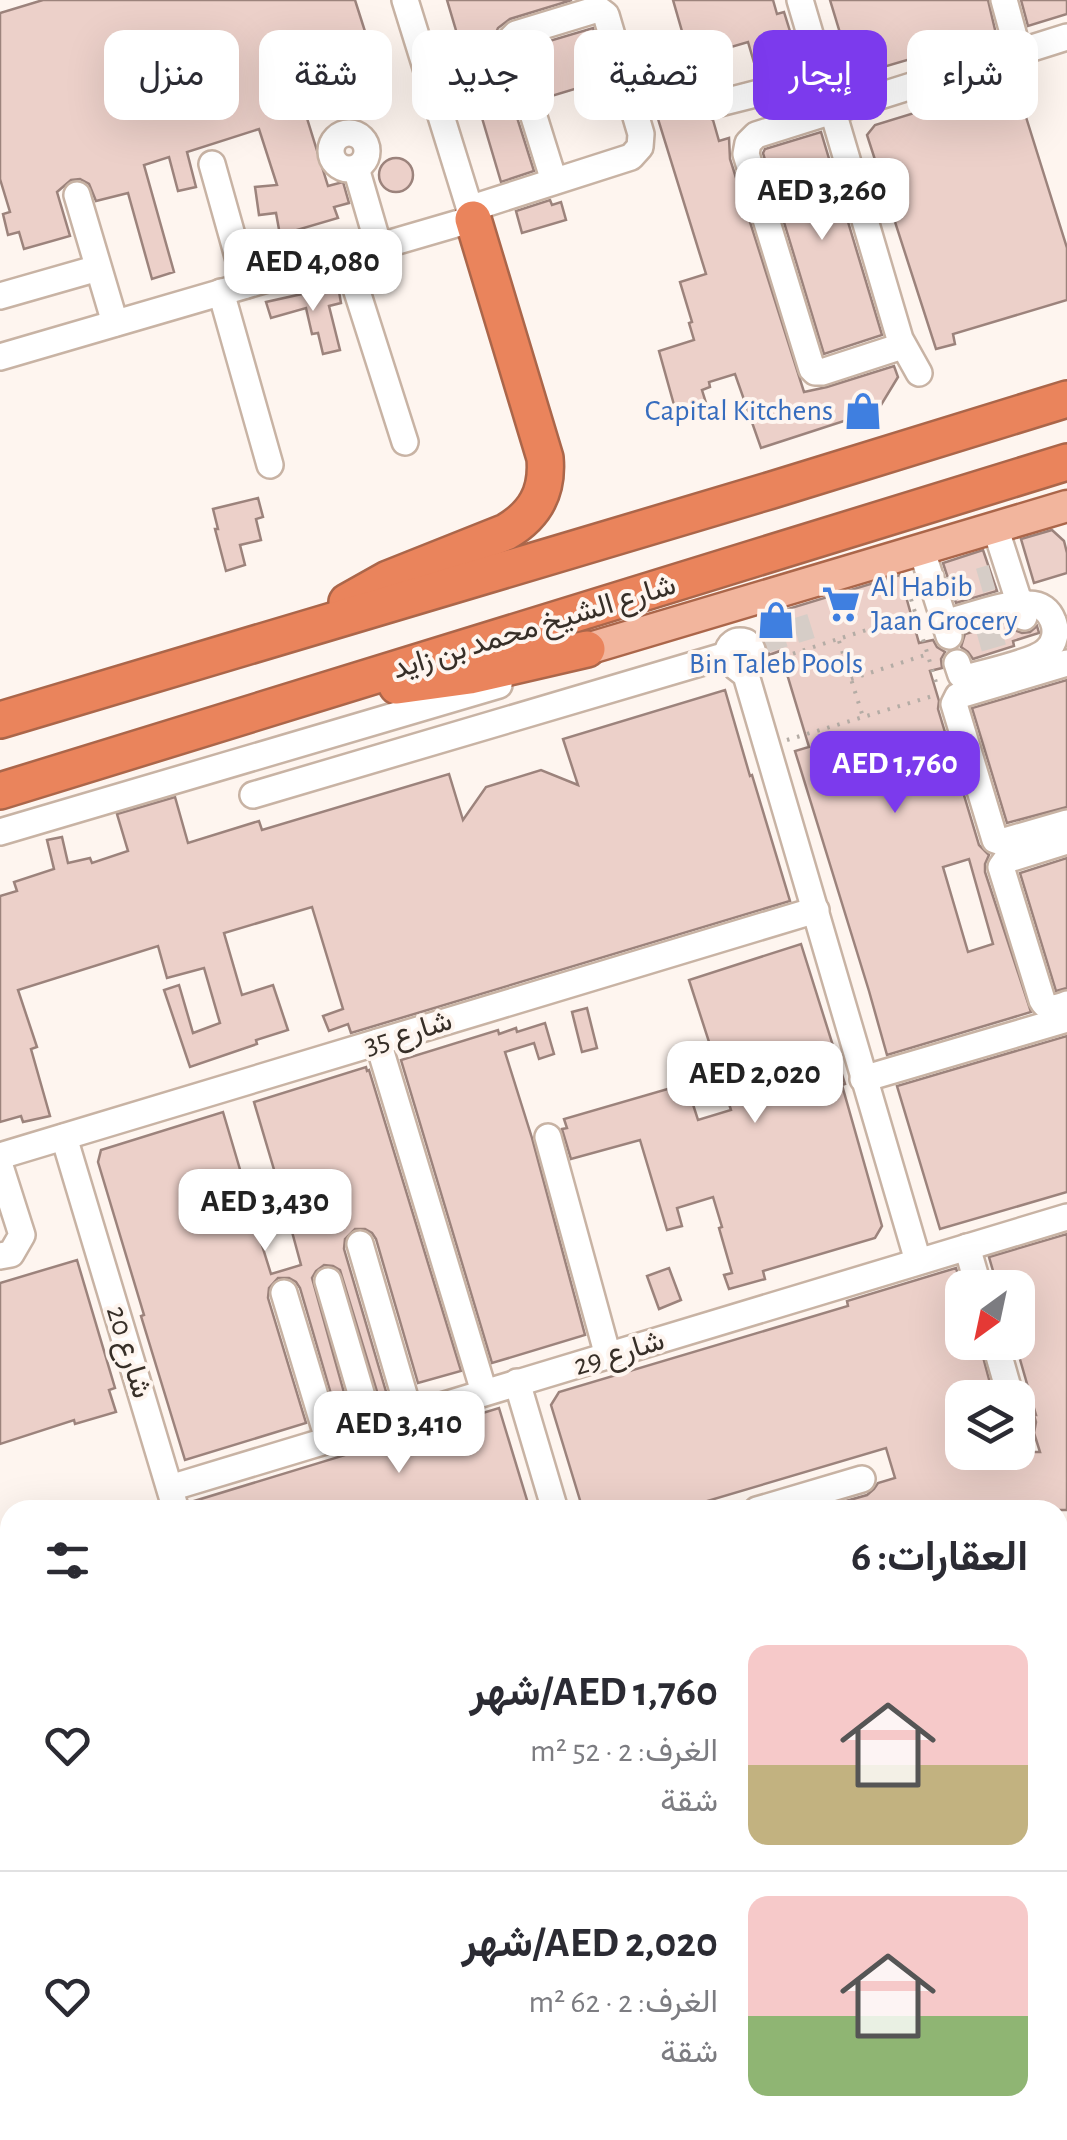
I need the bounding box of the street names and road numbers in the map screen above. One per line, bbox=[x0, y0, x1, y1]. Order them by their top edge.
street label: شارع الشيخ محمد بن زايد bbox=[389, 570, 681, 688]
street label: شارع 35 bbox=[360, 1005, 457, 1064]
street label: شارع 20 bbox=[97, 1302, 157, 1403]
street label: شارع 29 bbox=[570, 1325, 669, 1385]

